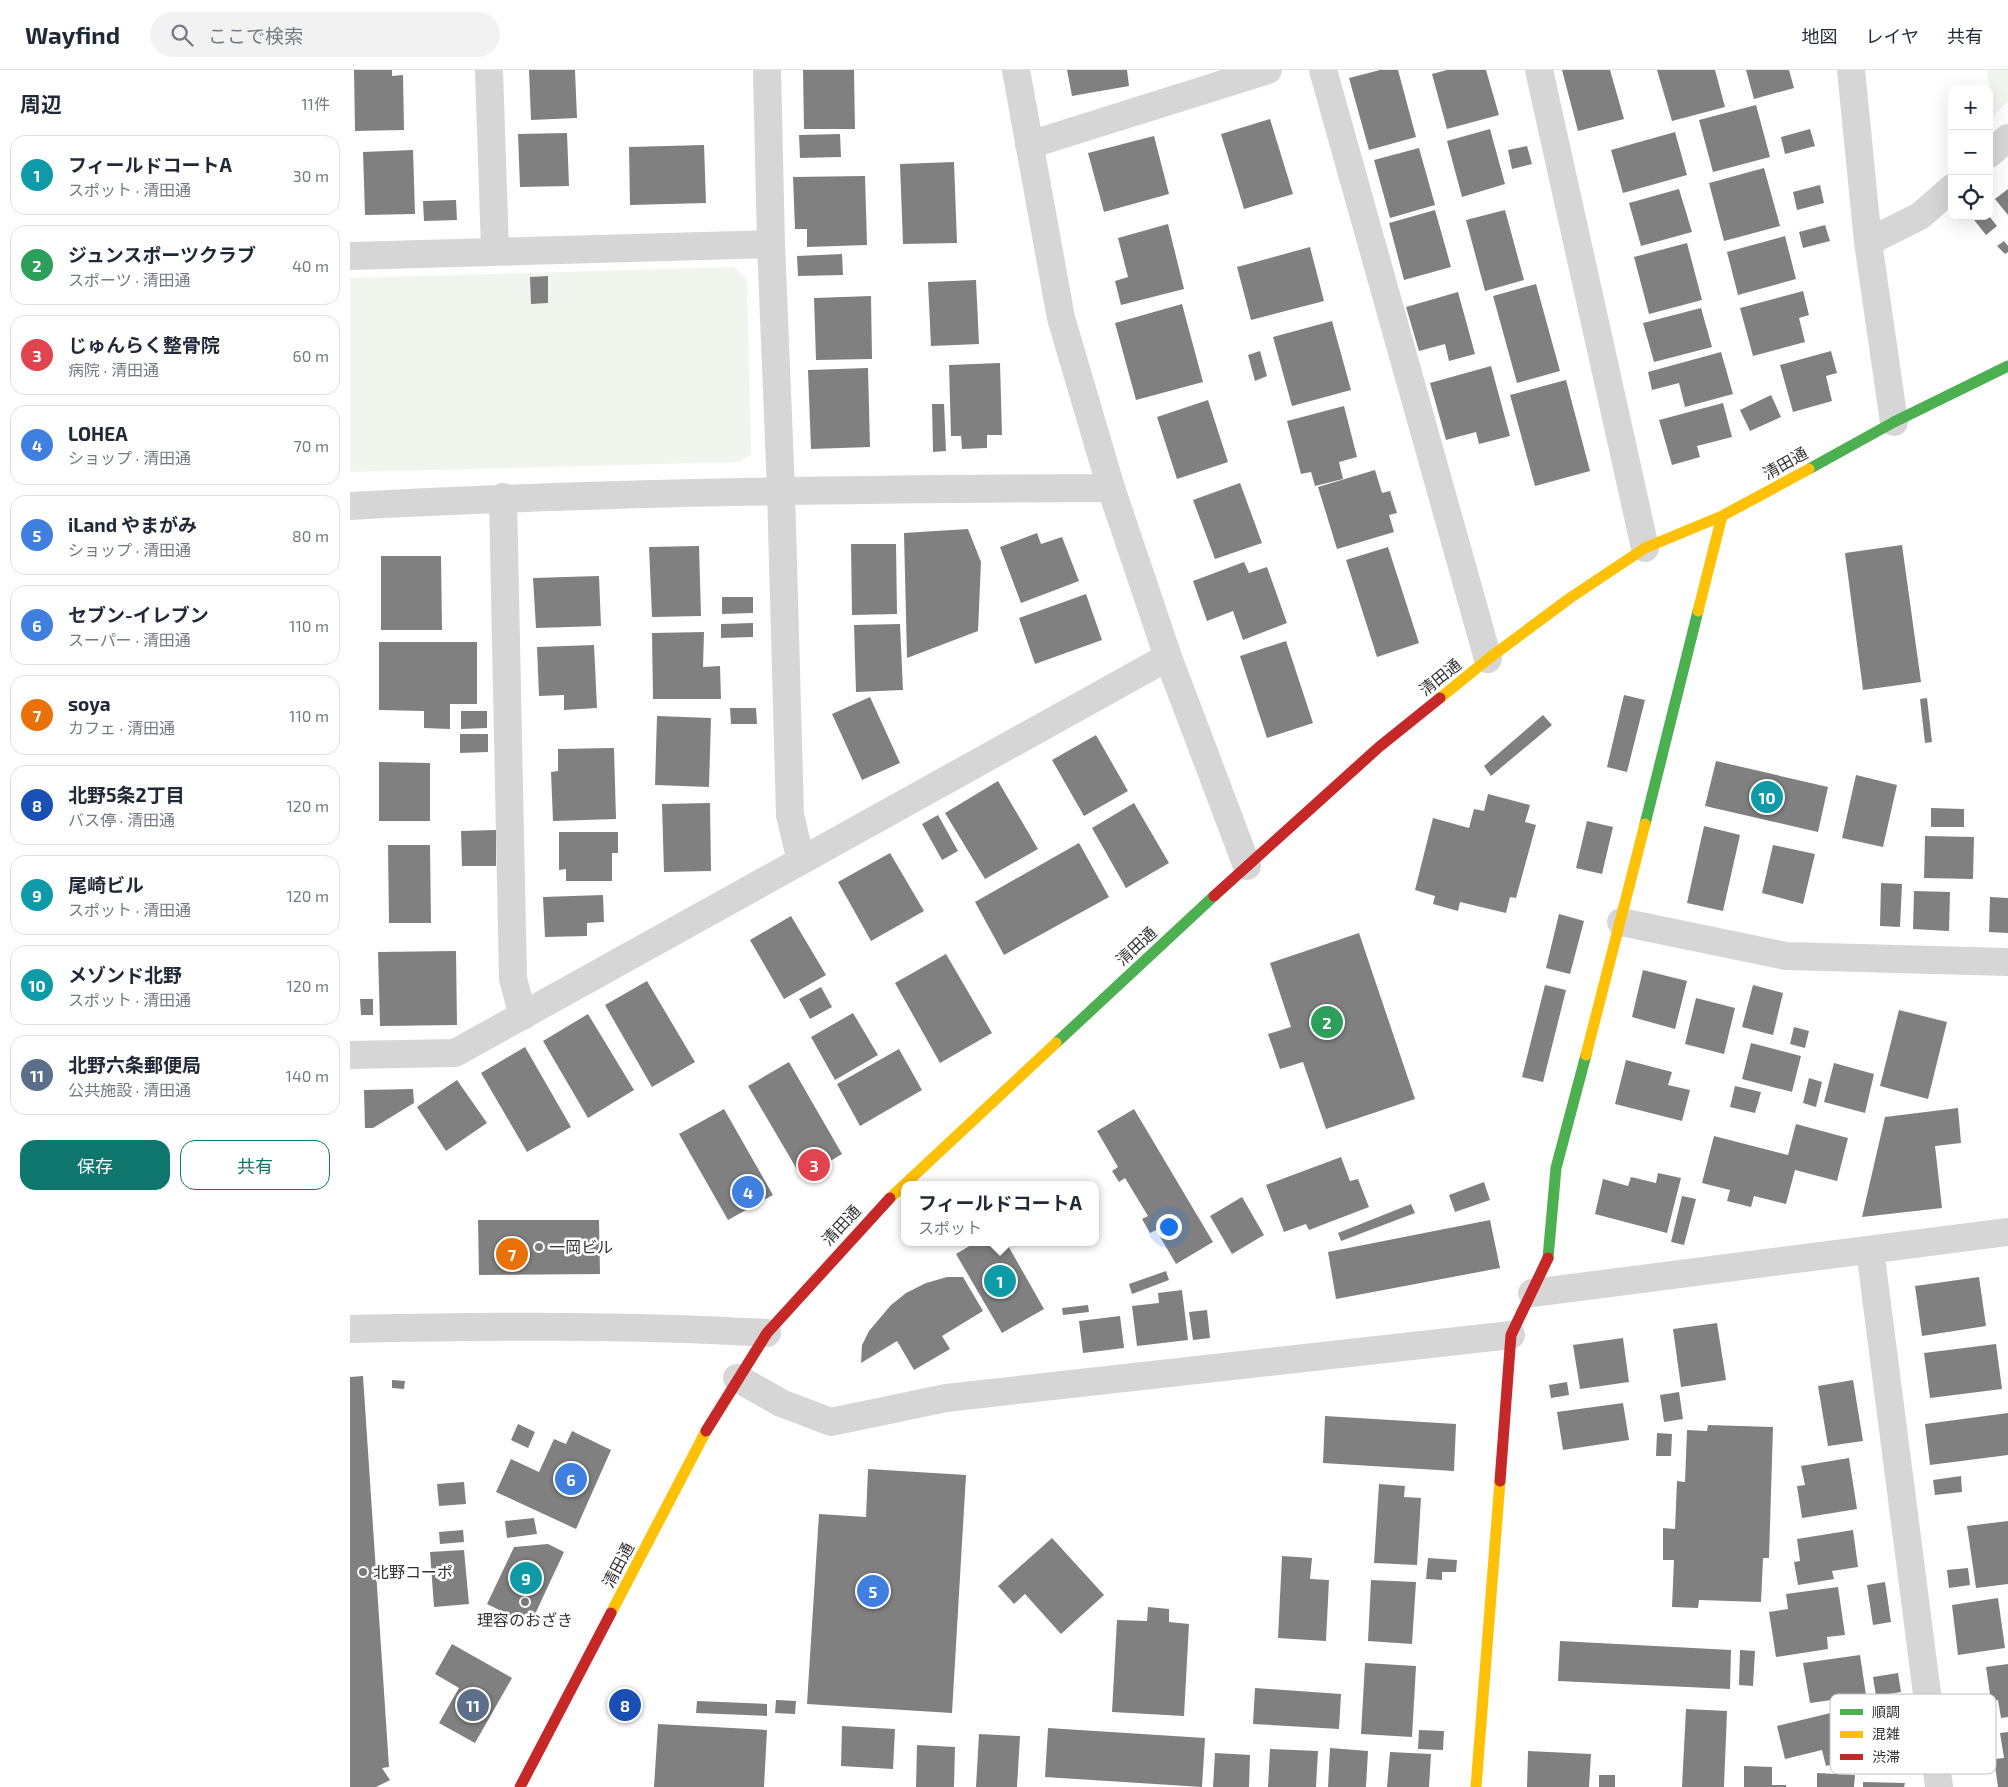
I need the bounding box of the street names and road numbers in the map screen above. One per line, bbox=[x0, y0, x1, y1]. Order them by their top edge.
street label: 清田通 bbox=[1759, 443, 1810, 483]
street label: 清田通 bbox=[1415, 654, 1464, 699]
street label: 清田通 bbox=[1112, 922, 1160, 969]
street label: 清田通 bbox=[817, 1201, 864, 1249]
street label: 清田通 bbox=[598, 1539, 637, 1590]

